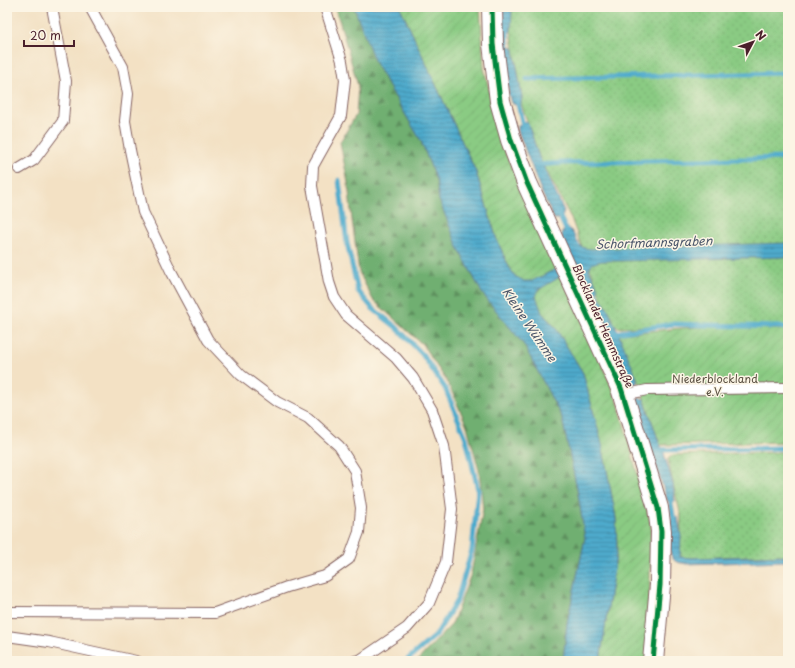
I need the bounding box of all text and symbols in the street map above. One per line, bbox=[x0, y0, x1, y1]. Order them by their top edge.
scale bar bbox=[24, 22, 74, 48]
north arrow bbox=[733, 22, 773, 62]
text: 20 m bbox=[30, 26, 61, 44]
text: N bbox=[752, 26, 770, 44]
water label: Schorfmannsgraben bbox=[595, 231, 713, 253]
street label: Blocklander Hemmstraße bbox=[568, 261, 639, 391]
water label: Kleine Wümme bbox=[498, 284, 562, 366]
park label: Niederblockland e.V. bbox=[672, 370, 758, 400]

